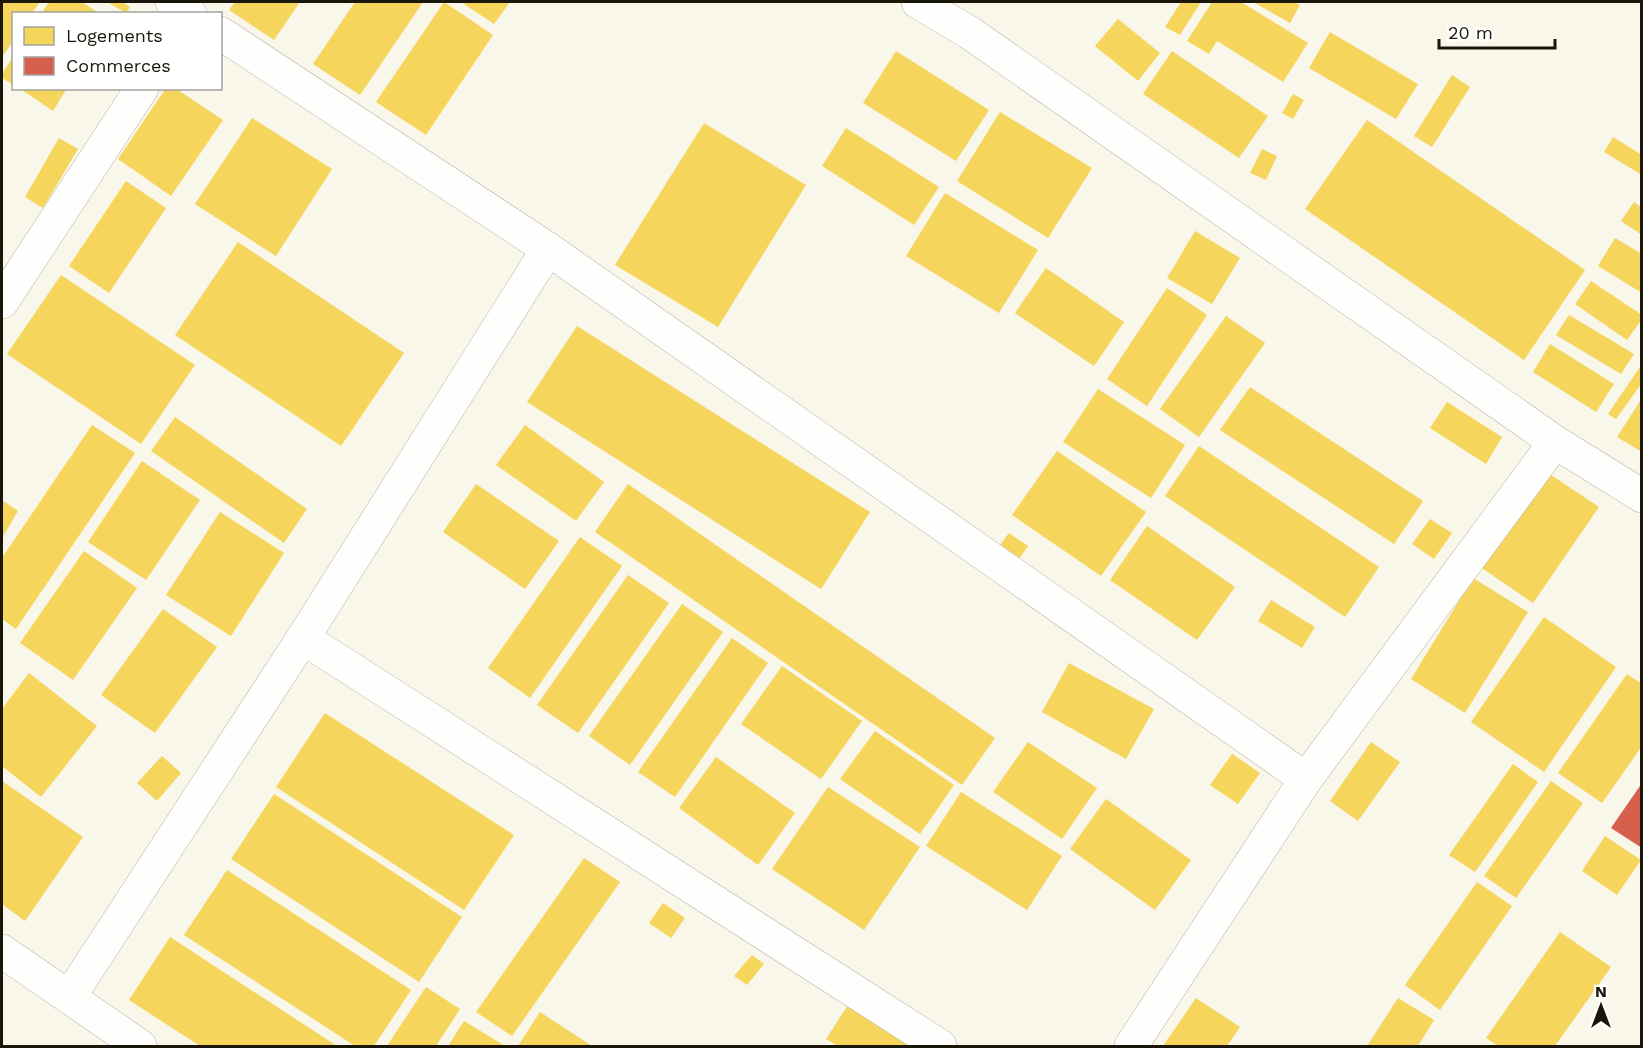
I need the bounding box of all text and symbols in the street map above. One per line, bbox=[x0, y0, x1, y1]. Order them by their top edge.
legend bbox=[12, 12, 222, 90]
scale bar bbox=[1439, 12, 1554, 50]
text: 20 m bbox=[1448, 22, 1493, 43]
text: Logements bbox=[66, 25, 163, 46]
text: Commerces bbox=[66, 55, 171, 76]
north arrow bbox=[1571, 976, 1631, 1036]
text: N bbox=[1595, 982, 1607, 1001]

